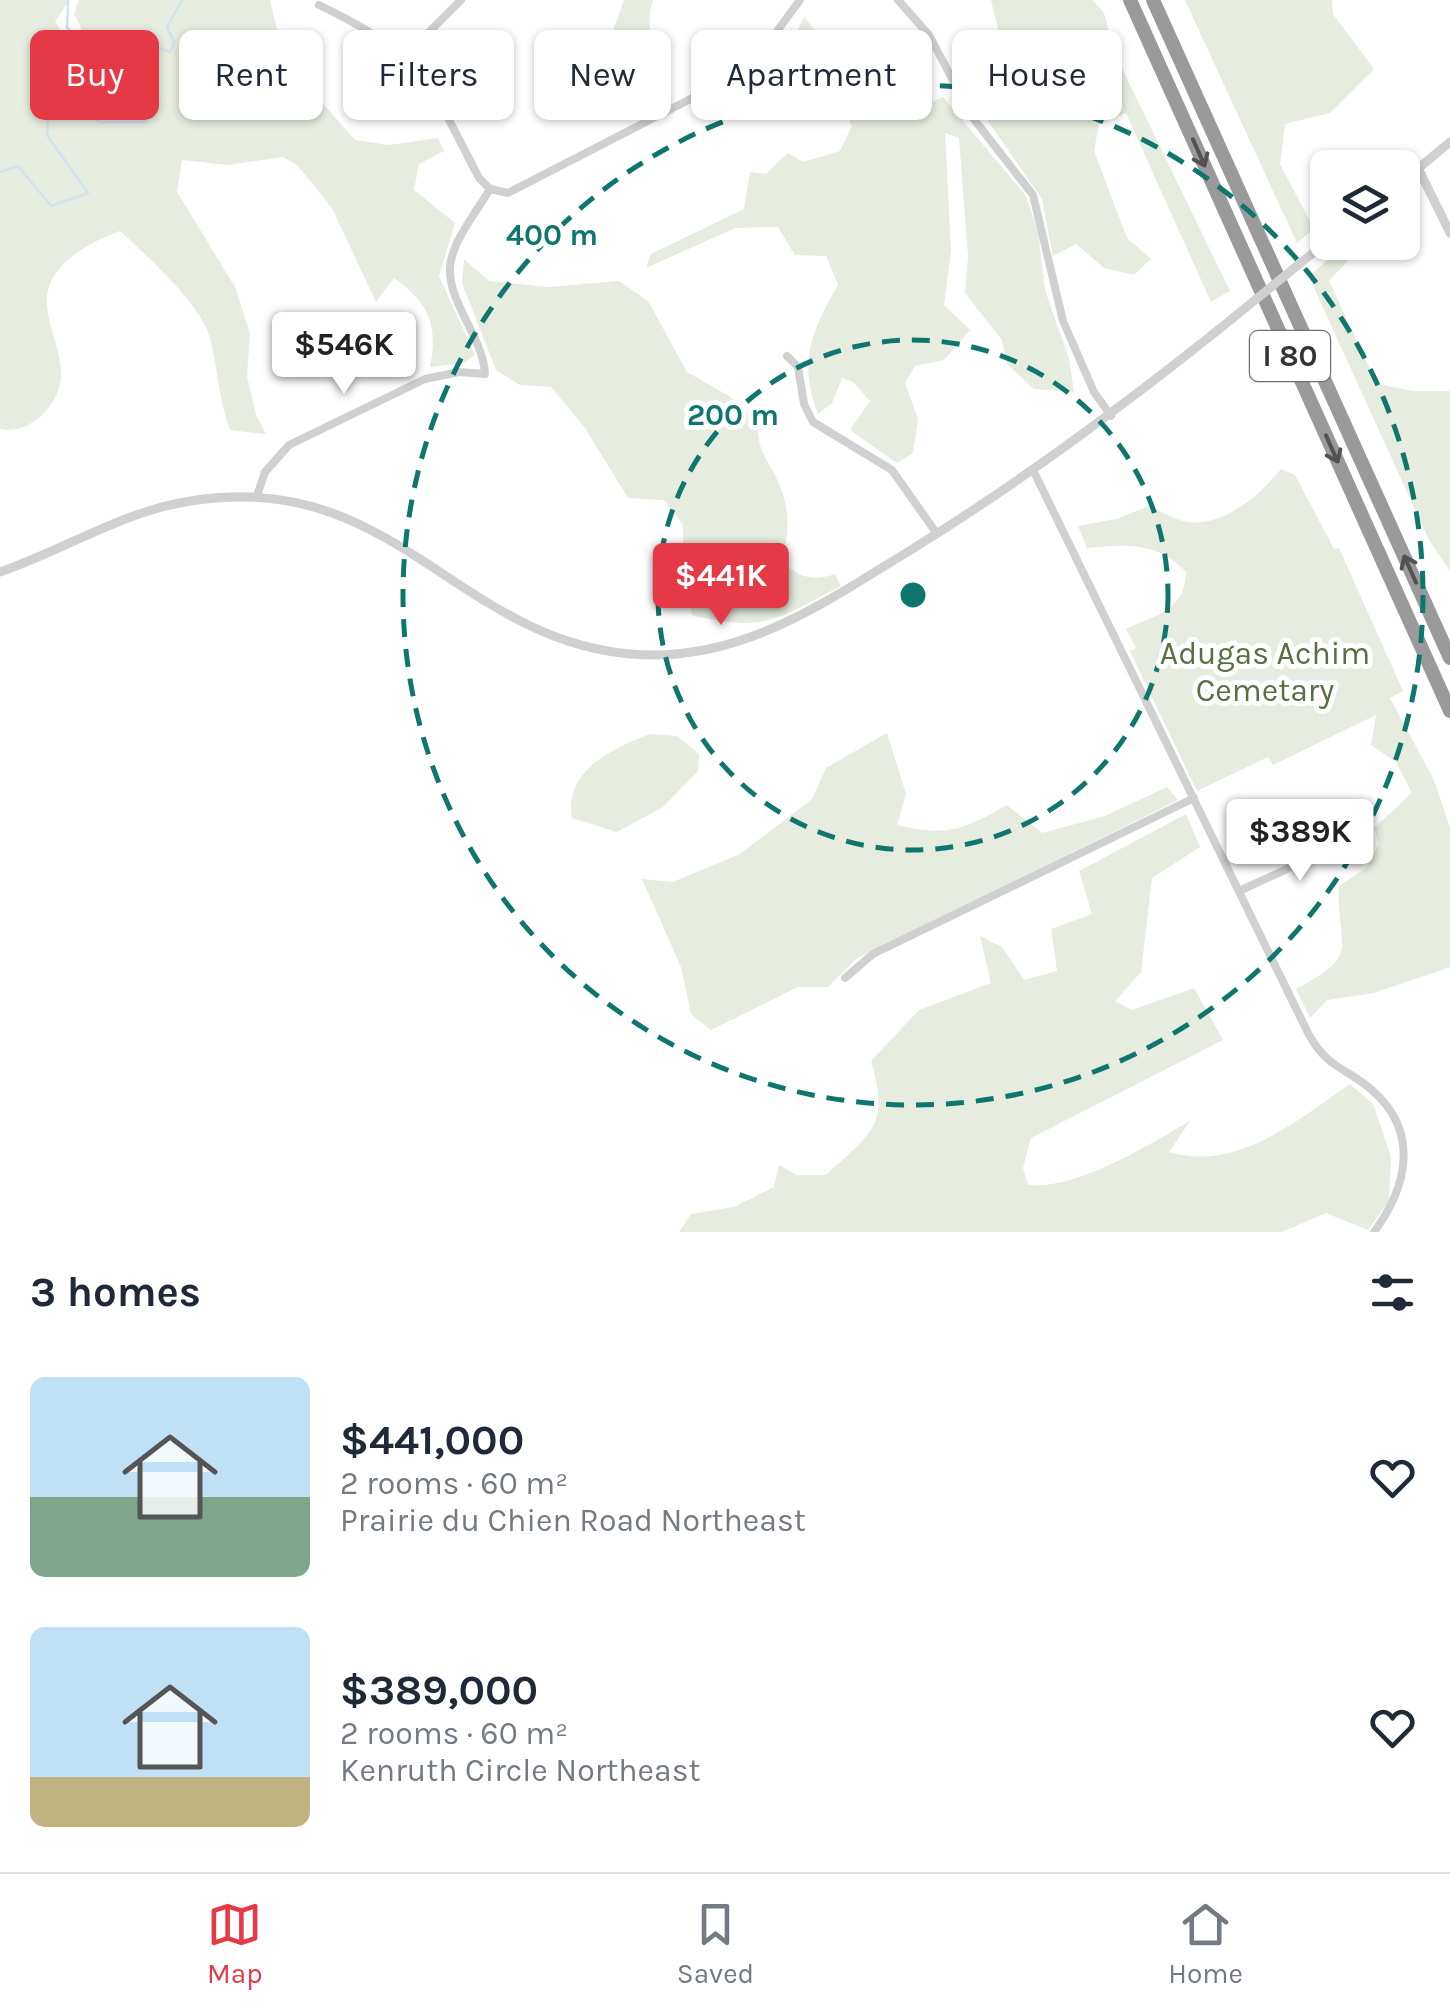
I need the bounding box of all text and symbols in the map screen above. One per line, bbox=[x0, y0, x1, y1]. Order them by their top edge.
chip: Buy bbox=[30, 30, 159, 120]
chip: Rent bbox=[179, 30, 323, 120]
chip: Filters bbox=[343, 30, 514, 120]
chip: New bbox=[534, 30, 671, 120]
chip: Apartment bbox=[691, 30, 932, 120]
chip: House bbox=[952, 30, 1122, 120]
one-way arrow bbox=[1191, 137, 1209, 168]
map controls bbox=[1310, 150, 1420, 260]
button: layers bbox=[1310, 150, 1420, 260]
text: 400 m bbox=[506, 217, 598, 253]
pin: $546K bbox=[274, 312, 414, 397]
text: $546K bbox=[294, 326, 394, 363]
road number: I 80 bbox=[1250, 331, 1330, 381]
text: 200 m bbox=[687, 397, 779, 433]
one-way arrow bbox=[1324, 433, 1342, 464]
pin: $441K bbox=[651, 543, 791, 628]
one-way arrow bbox=[1400, 554, 1418, 585]
text: $441K bbox=[675, 557, 767, 594]
centre of rings bbox=[895, 577, 931, 613]
park label: Adugas Achim Cemetary bbox=[1160, 635, 1370, 709]
pin: $389K bbox=[1230, 799, 1370, 884]
text: $389K bbox=[1248, 813, 1352, 850]
icon: filters bbox=[1365, 1265, 1420, 1320]
text: 3 homes bbox=[30, 1267, 201, 1317]
text: $441,000 bbox=[340, 1415, 524, 1465]
icon: home bbox=[110, 1417, 230, 1537]
icon: heart bbox=[1365, 1450, 1420, 1505]
text: 2 rooms · 60 m² bbox=[340, 1465, 568, 1502]
text: Prairie du Chien Road Northeast bbox=[340, 1502, 806, 1539]
text: $389,000 bbox=[340, 1665, 538, 1715]
icon: home bbox=[110, 1667, 230, 1787]
icon: heart bbox=[1365, 1700, 1420, 1755]
text: 2 rooms · 60 m² bbox=[340, 1715, 568, 1752]
text: Kenruth Circle Northeast bbox=[340, 1752, 700, 1789]
tab: Map bbox=[207, 1897, 263, 1990]
tab: Saved bbox=[677, 1897, 754, 1990]
tab: Home bbox=[1168, 1897, 1243, 1990]

